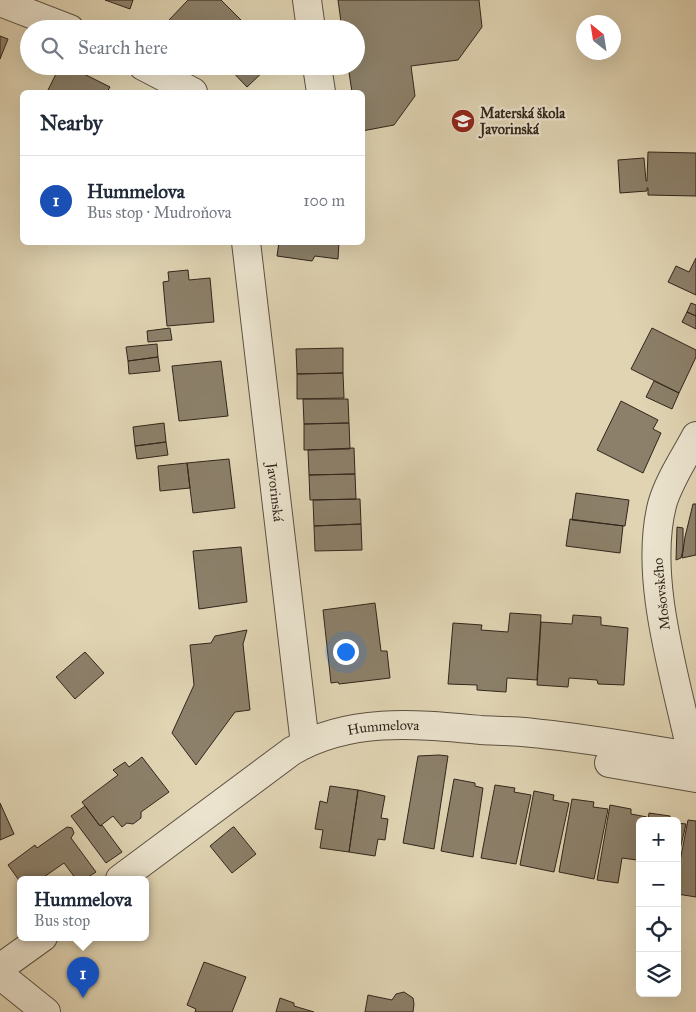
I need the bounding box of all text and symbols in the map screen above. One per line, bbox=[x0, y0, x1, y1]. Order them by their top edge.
north arrow bbox=[576, 15, 621, 60]
search box bbox=[20, 20, 365, 75]
icon: search bbox=[38, 34, 66, 62]
text: Search here bbox=[78, 36, 168, 59]
place label: Materská škola Javorinská bbox=[478, 105, 566, 139]
school or university icon: Materská škola Javorinská bbox=[450, 108, 476, 134]
text: Nearby bbox=[40, 110, 103, 136]
text: Hummelova bbox=[87, 180, 185, 203]
text: 1 bbox=[53, 191, 59, 210]
text: 100 m bbox=[303, 191, 345, 210]
text: Bus stop · Mudroňova bbox=[87, 203, 232, 222]
street label: Javorinská bbox=[262, 460, 287, 523]
street label: Mošovského bbox=[649, 557, 674, 631]
your location bbox=[333, 639, 359, 665]
street label: Hummelova bbox=[346, 717, 420, 739]
map controls bbox=[636, 817, 681, 997]
button: + bbox=[636, 817, 681, 862]
button: − bbox=[636, 862, 681, 907]
popup bbox=[17, 876, 149, 941]
text: Hummelova bbox=[34, 888, 132, 911]
button: locate bbox=[636, 907, 681, 952]
text: Bus stop bbox=[34, 911, 90, 930]
button: layers bbox=[636, 952, 681, 997]
pin: 1 bbox=[67, 957, 99, 998]

